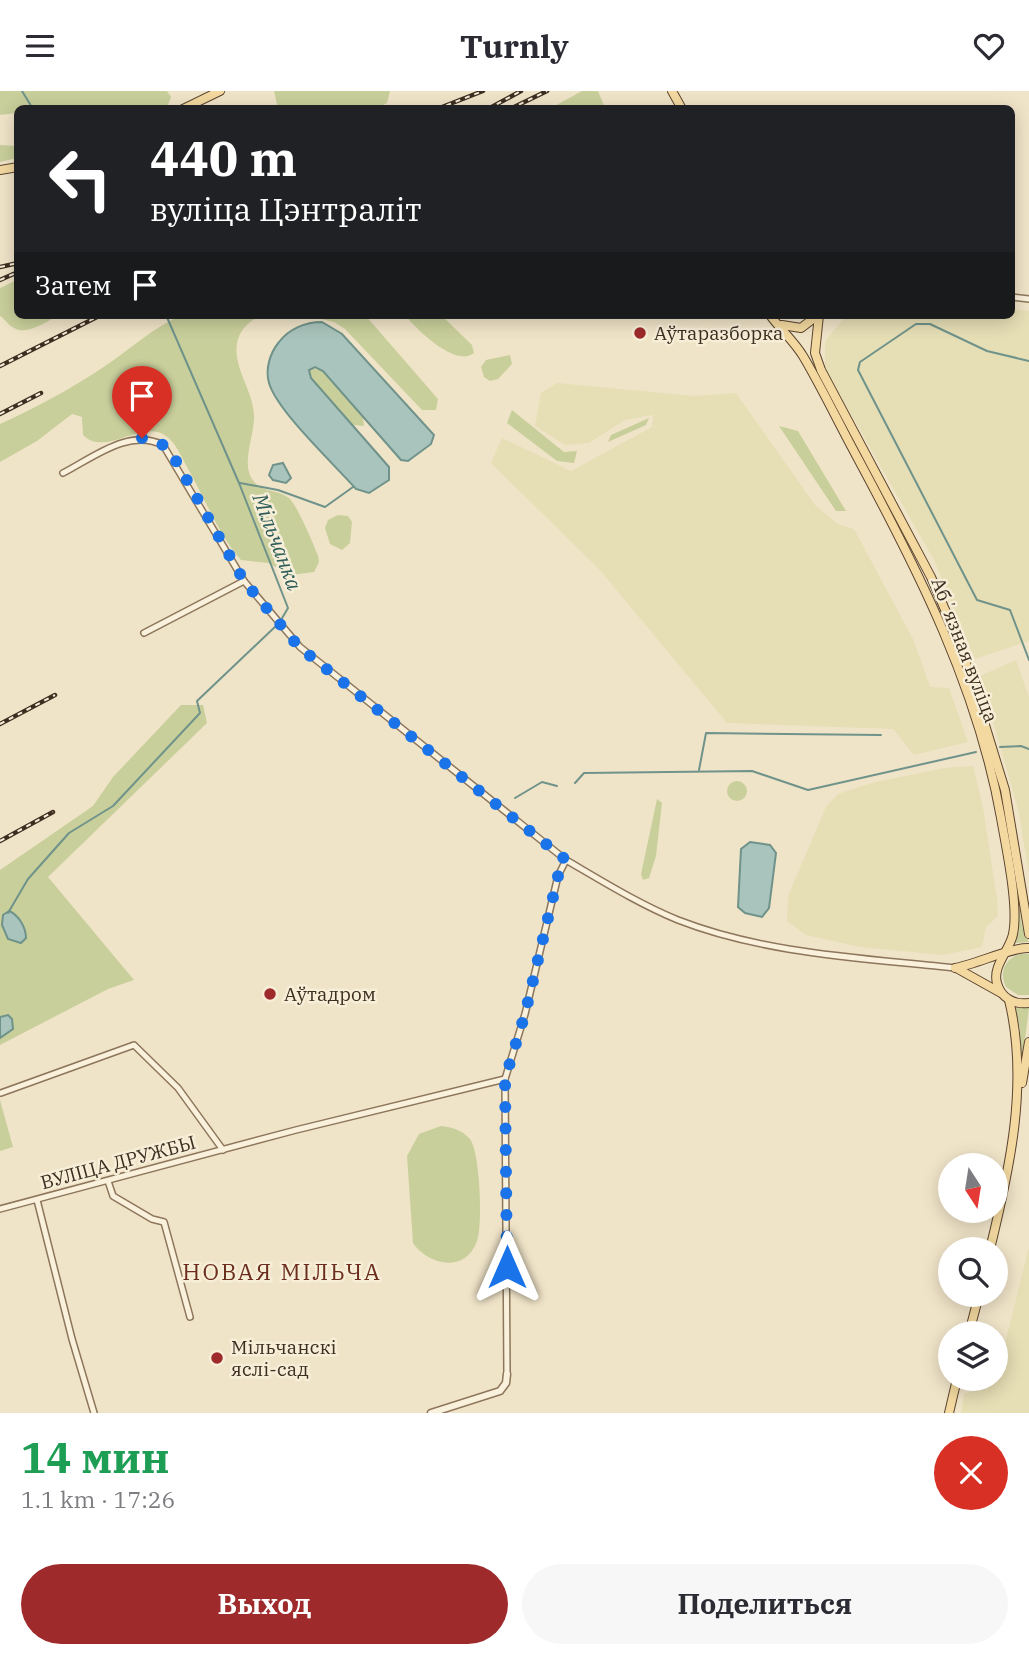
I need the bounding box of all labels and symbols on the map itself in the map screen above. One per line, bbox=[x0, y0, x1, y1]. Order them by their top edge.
place label: Аўтаразборка bbox=[654, 321, 783, 345]
marker: Аўтаразборка bbox=[632, 325, 648, 341]
pin bbox=[112, 366, 172, 438]
water label: Мільчанка bbox=[246, 488, 309, 595]
street label: Абʼязная вуліца bbox=[926, 574, 1004, 726]
place label: Аўтадром bbox=[284, 982, 376, 1006]
marker: Аўтадром bbox=[262, 986, 278, 1002]
street label: ВУЛІЦА ДРУЖБЫ bbox=[38, 1130, 198, 1194]
north arrow bbox=[938, 1153, 1008, 1223]
position arrow bbox=[470, 1230, 544, 1304]
district label: НОВАЯ МІЛЬЧА bbox=[182, 1256, 382, 1286]
place label: Мільчанскі яслі-сад bbox=[231, 1335, 337, 1381]
marker: Мільчанскі яслі-сад bbox=[209, 1350, 225, 1366]

